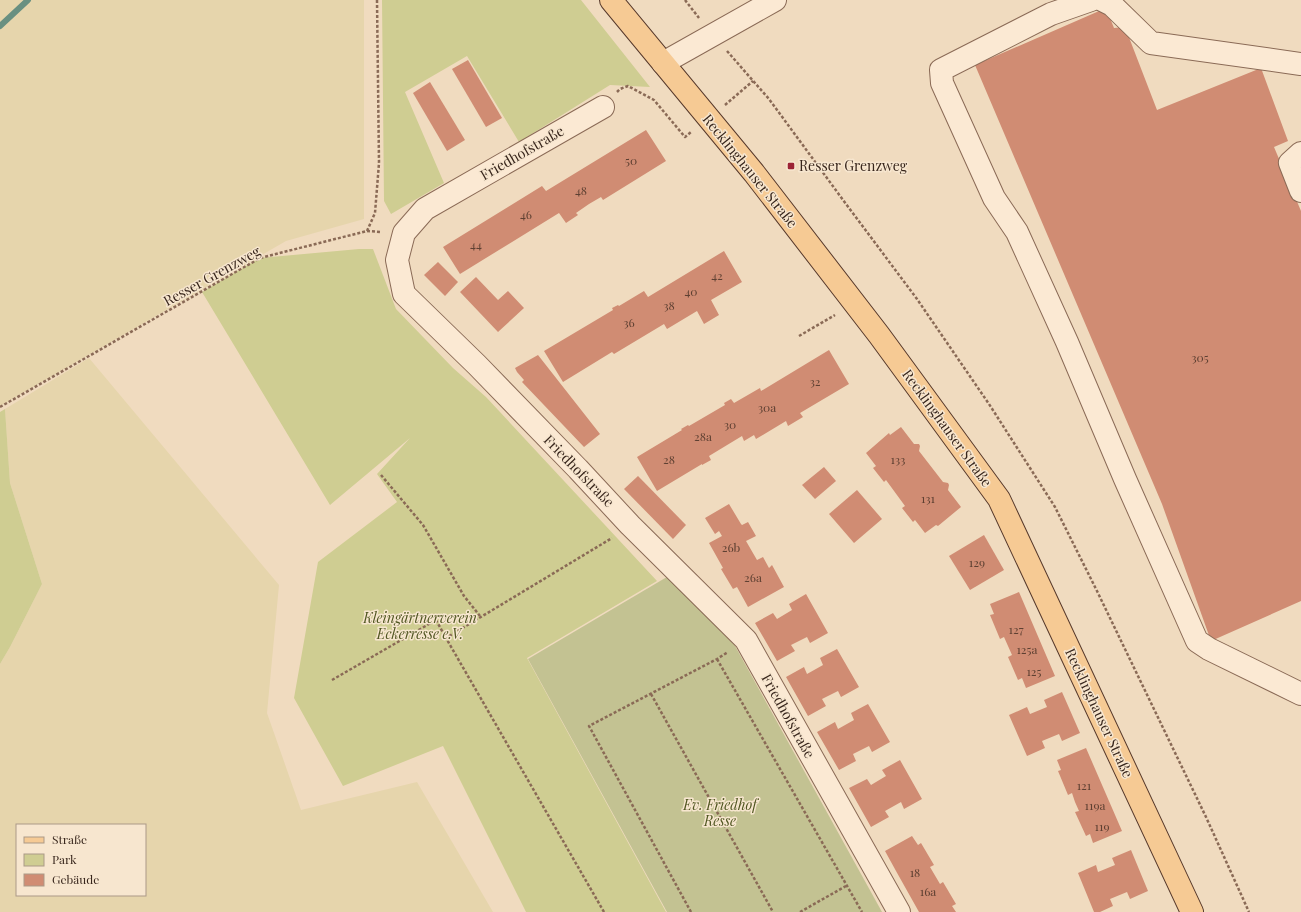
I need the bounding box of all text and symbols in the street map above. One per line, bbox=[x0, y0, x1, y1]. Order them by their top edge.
street label: Recklinghauser Straße bbox=[699, 110, 802, 231]
street label: Friedhofstraße bbox=[476, 121, 567, 184]
house number: 50 bbox=[625, 152, 637, 168]
place label: Resser Grenzweg bbox=[799, 156, 908, 175]
marker: Resser Grenzweg bbox=[786, 161, 796, 171]
house number: 48 bbox=[575, 182, 587, 198]
house number: 46 bbox=[520, 206, 532, 222]
house number: 44 bbox=[470, 236, 482, 252]
street label: Resser Grenzweg bbox=[160, 241, 264, 310]
house number: 42 bbox=[711, 267, 723, 283]
house number: 40 bbox=[684, 283, 698, 299]
house number: 38 bbox=[663, 297, 675, 313]
house number: 36 bbox=[623, 314, 635, 330]
house number: 305 bbox=[1191, 349, 1209, 365]
street label: Recklinghauser Straße bbox=[898, 365, 997, 490]
house number: 32 bbox=[809, 373, 821, 389]
house number: 30a bbox=[758, 399, 776, 415]
house number: 30 bbox=[724, 416, 736, 432]
house number: 28a bbox=[694, 428, 712, 444]
street label: Friedhofstraße bbox=[540, 430, 619, 511]
house number: 28 bbox=[663, 451, 675, 467]
house number: 133 bbox=[890, 451, 906, 467]
house number: 131 bbox=[921, 490, 936, 506]
house number: 26b bbox=[722, 539, 741, 555]
house number: 129 bbox=[969, 554, 985, 570]
house number: 26a bbox=[744, 569, 762, 585]
park label: Kleingärtnerverein Eckerresse e.V. bbox=[362, 608, 477, 643]
house number: 127 bbox=[1008, 621, 1024, 637]
house number: 125a bbox=[1016, 641, 1038, 657]
street label: Recklinghauser Straße bbox=[1061, 645, 1138, 781]
house number: 125 bbox=[1026, 663, 1042, 679]
street label: Friedhofstraße bbox=[757, 670, 819, 761]
house number: 121 bbox=[1077, 777, 1092, 793]
park label: Ev. Friedhof Resse bbox=[682, 795, 759, 830]
house number: 119a bbox=[1085, 797, 1106, 813]
house number: 119 bbox=[1095, 818, 1110, 834]
legend bbox=[16, 824, 146, 896]
text: Straße bbox=[52, 831, 87, 847]
text: Park bbox=[52, 851, 77, 867]
house number: 18 bbox=[910, 864, 920, 880]
text: Gebäude bbox=[52, 871, 99, 887]
house number: 16a bbox=[920, 883, 936, 899]

